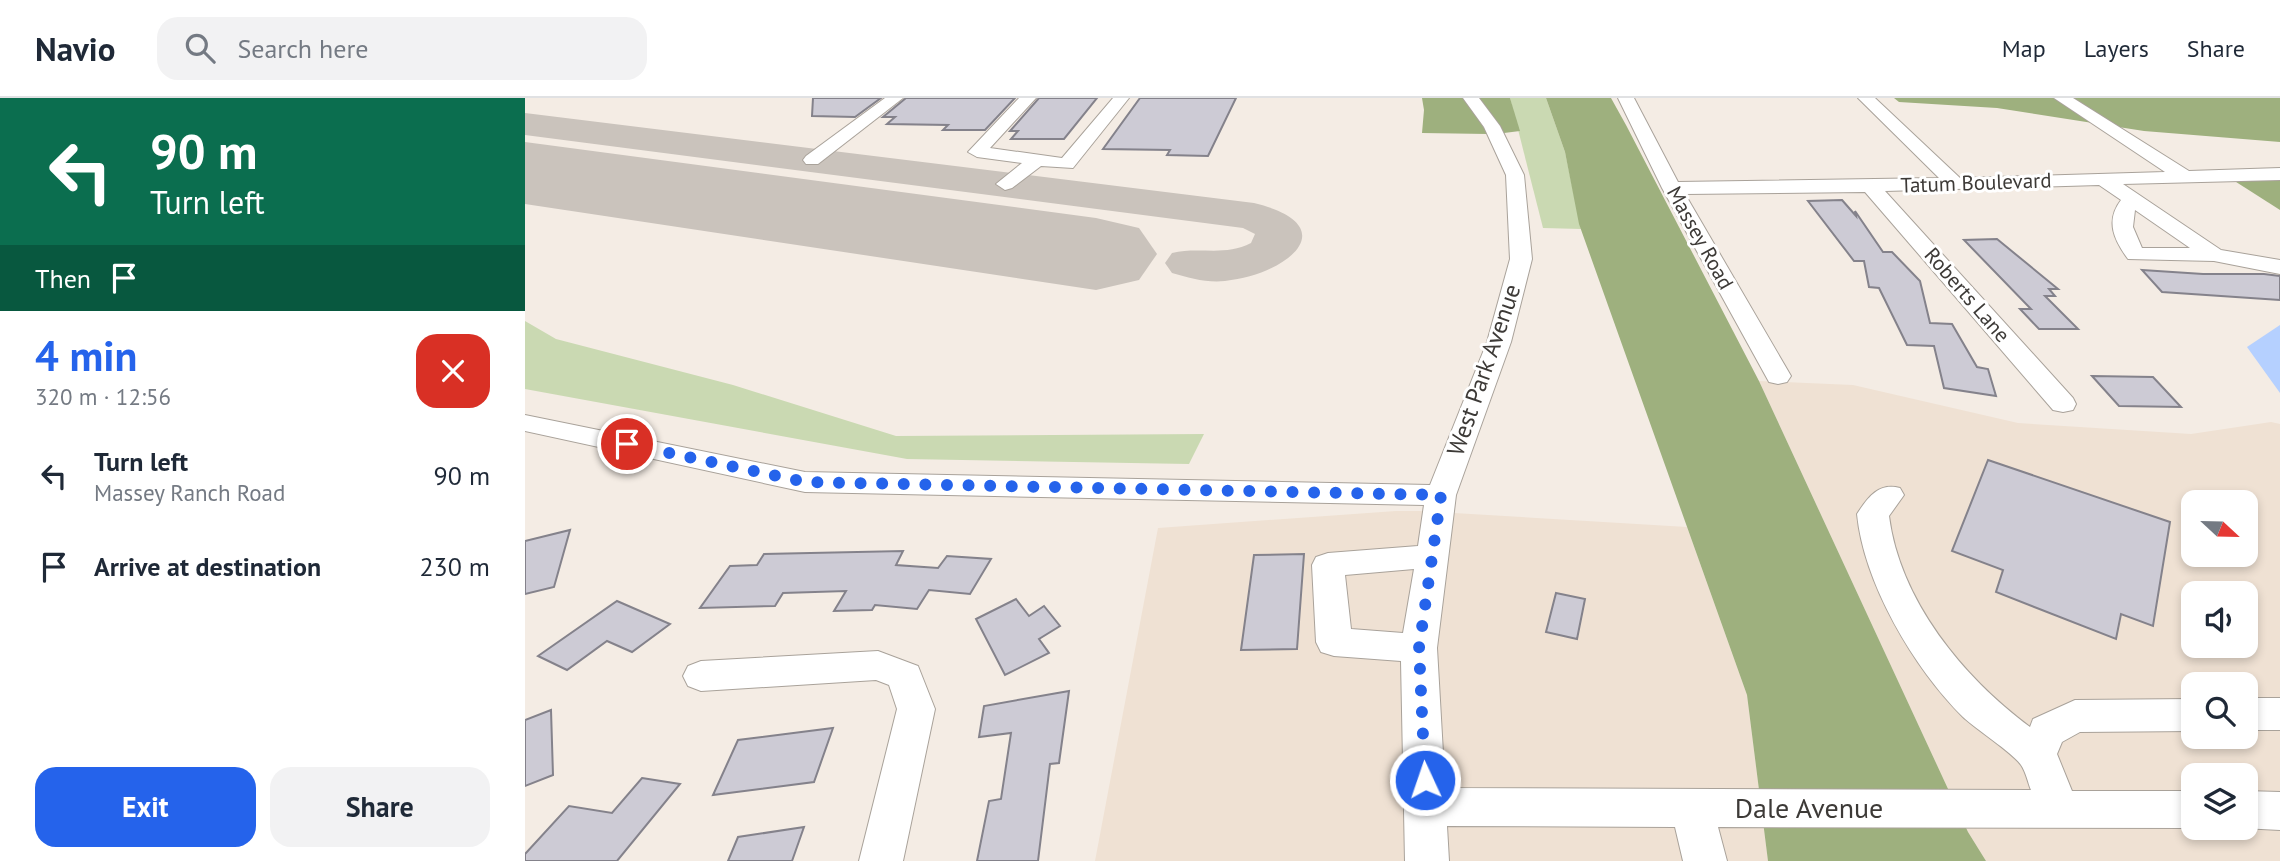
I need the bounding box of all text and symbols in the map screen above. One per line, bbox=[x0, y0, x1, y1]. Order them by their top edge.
search box bbox=[157, 17, 647, 80]
text: Navio bbox=[35, 27, 115, 70]
icon: search bbox=[181, 29, 219, 67]
text: Search here bbox=[237, 32, 369, 65]
text: Map bbox=[2002, 33, 2046, 64]
text: Layers bbox=[2084, 33, 2149, 64]
text: Share bbox=[2187, 33, 2245, 64]
text: 90 m bbox=[150, 119, 257, 183]
icon: left bbox=[35, 126, 126, 217]
street label: Tatum Boulevard bbox=[1900, 166, 2052, 199]
text: Turn left bbox=[150, 181, 265, 223]
street label: Massey Road bbox=[1661, 181, 1740, 294]
street label: Roberts Lane bbox=[1919, 242, 2016, 348]
icon: arrive bbox=[105, 259, 143, 297]
text: Then bbox=[35, 262, 91, 295]
street label: West Park Avenue bbox=[1440, 280, 1527, 460]
text: 4 min bbox=[35, 328, 137, 383]
button: close bbox=[416, 334, 490, 408]
text: 320 m · 12:56 bbox=[35, 382, 171, 411]
pin bbox=[597, 414, 657, 474]
icon: arrive bbox=[608, 425, 646, 463]
text: Turn left bbox=[94, 445, 188, 478]
icon: left bbox=[35, 457, 73, 495]
text: 90 m bbox=[434, 459, 490, 492]
text: Massey Ranch Road bbox=[94, 478, 285, 507]
north arrow bbox=[2181, 490, 2257, 567]
map controls bbox=[2181, 490, 2258, 840]
icon: arrive bbox=[35, 548, 73, 586]
text: Arrive at destination bbox=[94, 550, 321, 583]
text: 230 m bbox=[419, 550, 490, 583]
button: sound bbox=[2181, 581, 2258, 658]
button: search bbox=[2181, 672, 2258, 749]
position arrow bbox=[1388, 743, 1462, 817]
button: layers bbox=[2181, 763, 2258, 840]
button: Exit bbox=[35, 767, 256, 847]
button: Share bbox=[270, 767, 490, 847]
street label: Dale Avenue bbox=[1735, 789, 1883, 826]

